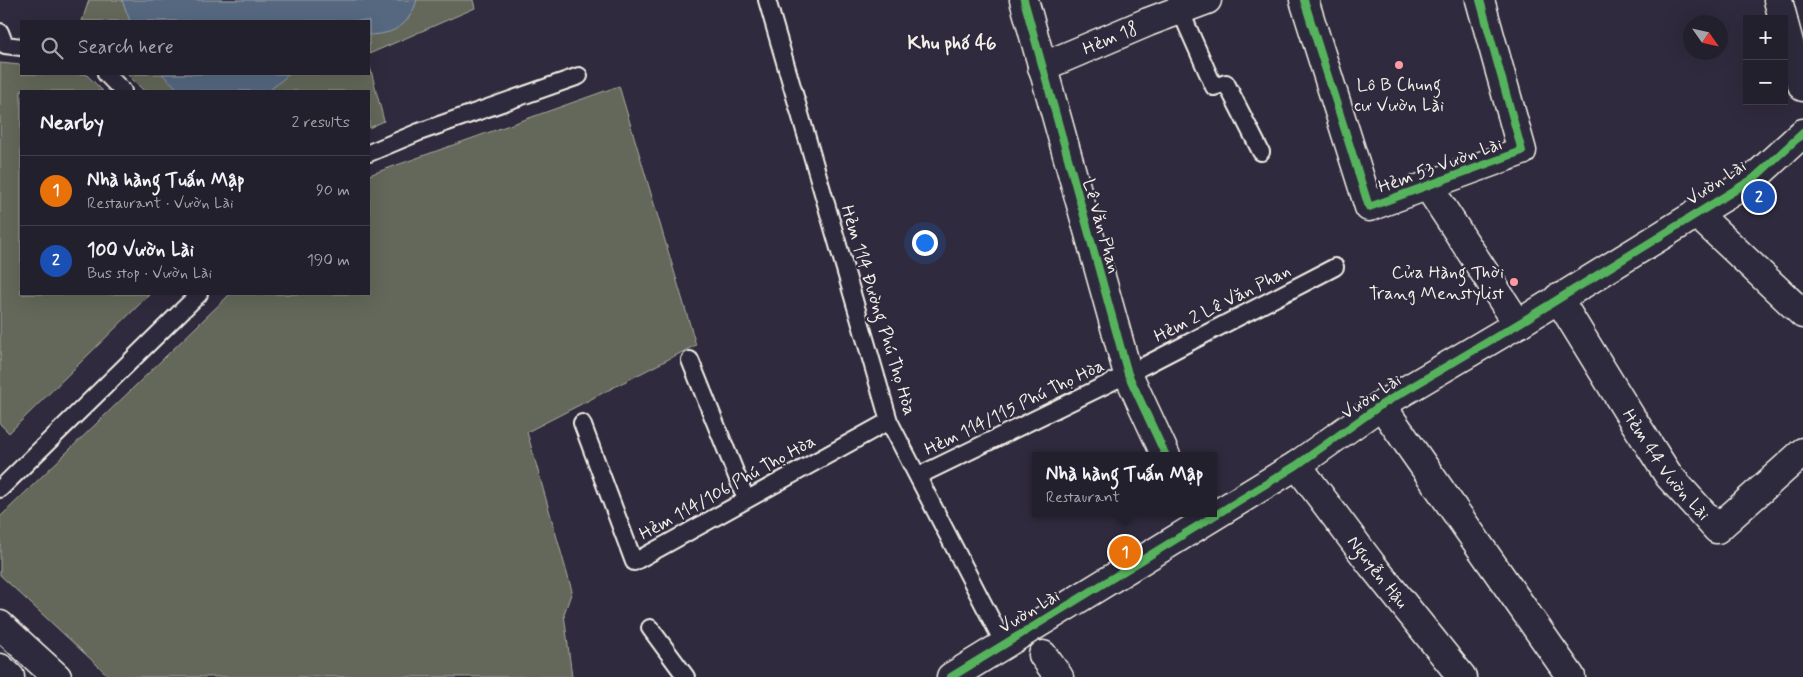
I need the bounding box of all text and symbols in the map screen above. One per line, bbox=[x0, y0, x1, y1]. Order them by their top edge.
north arrow bbox=[1683, 15, 1728, 60]
map controls bbox=[1743, 15, 1788, 105]
button: + bbox=[1743, 15, 1788, 60]
street label: Hẻm 18 bbox=[1079, 17, 1142, 61]
search box bbox=[20, 20, 370, 75]
district label: Khu phố 46 bbox=[907, 31, 997, 56]
icon: search bbox=[38, 34, 66, 62]
text: Search here bbox=[78, 35, 174, 60]
marker: Lô B Chung cư Vườn Lài bbox=[1393, 59, 1405, 71]
button: − bbox=[1743, 60, 1788, 105]
place label: Lô B Chung cư Vườn Lài bbox=[1354, 73, 1444, 118]
text: Nearby bbox=[40, 109, 104, 137]
text: 2 results bbox=[292, 112, 350, 133]
street label: Hẻm 53 Vườn Lài bbox=[1375, 132, 1506, 200]
street label: Vườn Lài bbox=[1682, 154, 1751, 211]
text: Nhà hàng Tuấn Mập bbox=[87, 168, 245, 193]
street label: Lê Văn Phan bbox=[1076, 176, 1126, 276]
pin: 2 bbox=[1743, 178, 1775, 216]
text: 1 bbox=[52, 180, 60, 201]
text: 90 m bbox=[316, 180, 350, 201]
text: Restaurant · Vườn Lài bbox=[87, 193, 234, 214]
street label: Hẻm 114 Đường Phú Thọ Hòa bbox=[833, 202, 921, 419]
your location bbox=[912, 230, 938, 256]
text: 100 Vườn Lài bbox=[87, 238, 194, 263]
text: 2 bbox=[52, 250, 60, 271]
text: 190 m bbox=[307, 250, 350, 271]
street label: Hẻm 2 Lê Văn Phan bbox=[1150, 259, 1295, 349]
place label: Cửa Hàng Thời Trang Menstylist bbox=[1369, 261, 1505, 306]
text: Bus stop · Vườn Lài bbox=[87, 263, 212, 284]
marker: Cửa Hàng Thời Trang Menstylist bbox=[1508, 276, 1520, 288]
street label: Hẻm 114/115 Phú Thọ Hòa bbox=[921, 354, 1108, 462]
street label: Vườn Lài bbox=[1337, 368, 1406, 425]
street label: Hẻm 44 Vườn Lài bbox=[1616, 405, 1715, 526]
street label: Hẻm 114/106 Phú Thọ Hòa bbox=[635, 429, 820, 546]
popup bbox=[1032, 452, 1217, 517]
text: Nhà hàng Tuấn Mập bbox=[1046, 462, 1203, 487]
text: Restaurant bbox=[1046, 487, 1120, 508]
street label: Nguyễn Hậu bbox=[1341, 531, 1413, 614]
pin: 1 bbox=[1109, 533, 1141, 571]
street label: Vườn Lài bbox=[994, 584, 1065, 639]

